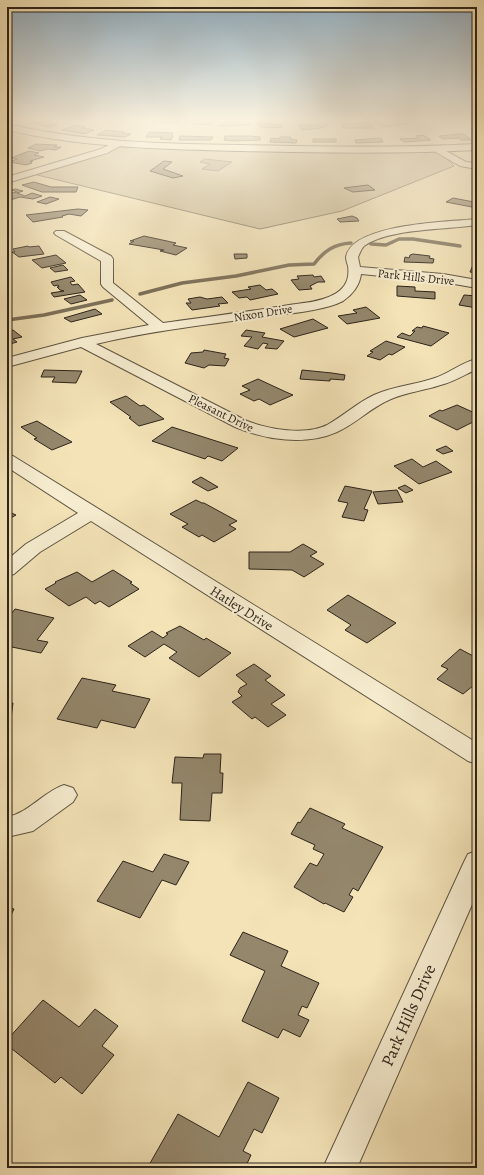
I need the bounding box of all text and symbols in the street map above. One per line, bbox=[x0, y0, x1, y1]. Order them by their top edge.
street label: Park Hills Drive bbox=[377, 265, 455, 289]
street label: Nixon Drive bbox=[232, 300, 294, 326]
street label: Pleasant Drive bbox=[186, 390, 256, 436]
street label: Hatley Drive bbox=[206, 581, 277, 635]
street label: Park Hills Drive bbox=[376, 961, 441, 1070]

